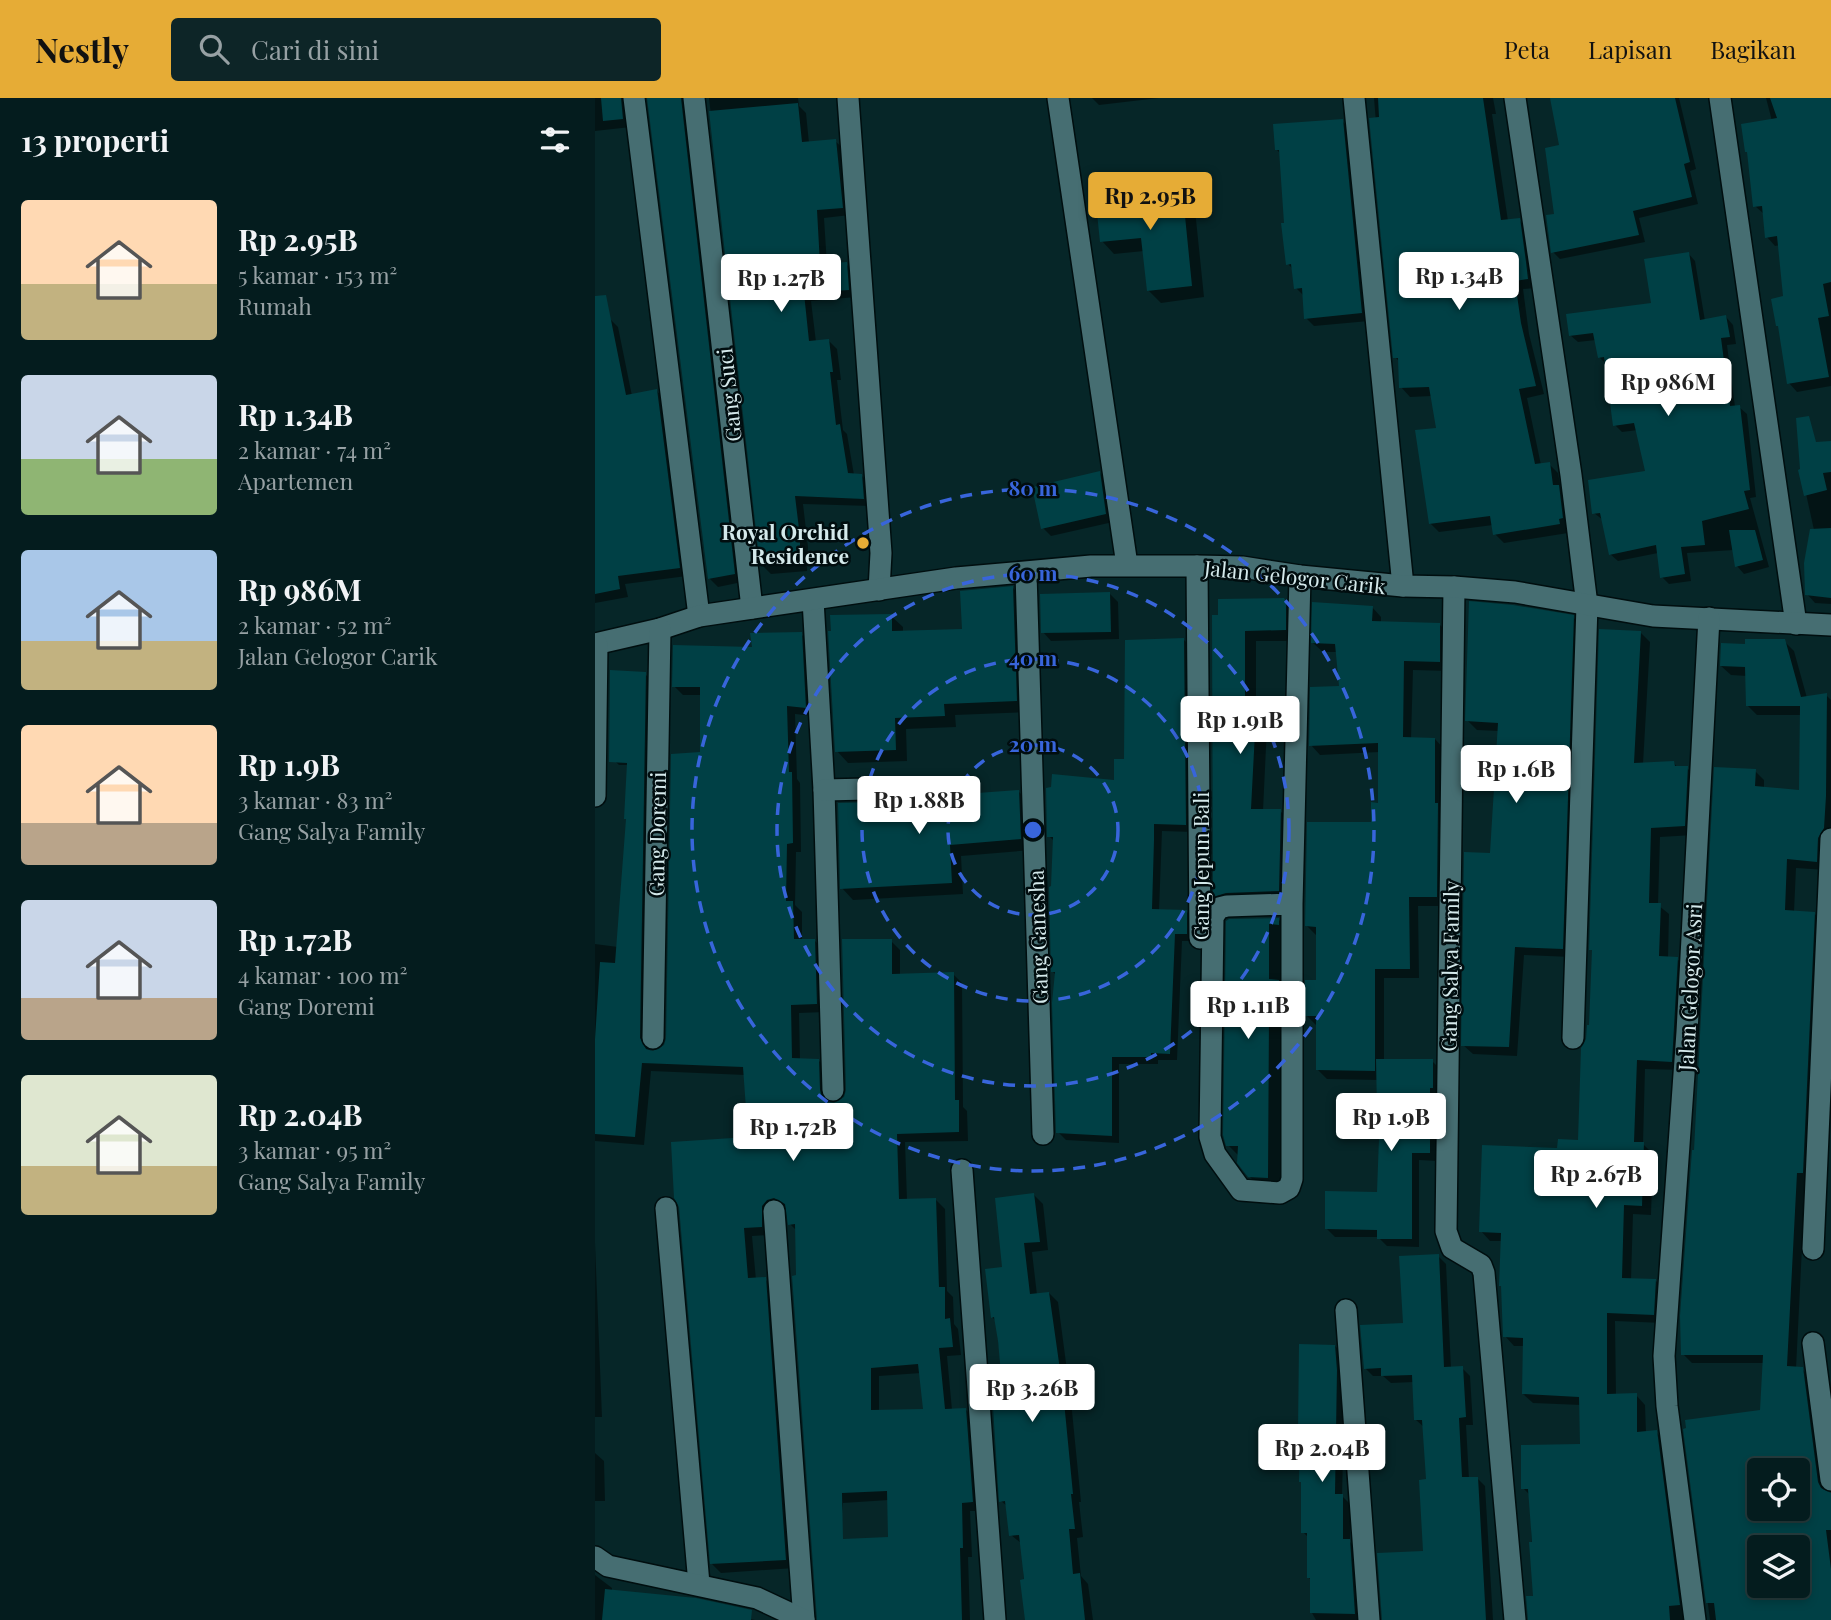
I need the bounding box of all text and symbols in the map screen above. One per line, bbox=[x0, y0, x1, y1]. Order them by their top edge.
search box bbox=[171, 18, 661, 81]
text: Nestly bbox=[35, 27, 129, 71]
icon: search bbox=[195, 30, 233, 68]
text: Cari di sini bbox=[251, 32, 379, 67]
text: Peta bbox=[1504, 33, 1550, 65]
text: Lapisan bbox=[1588, 33, 1672, 65]
text: Bagikan bbox=[1710, 33, 1796, 65]
text: 13 properti bbox=[21, 120, 169, 160]
icon: filters bbox=[536, 121, 574, 159]
pin: Rp 2.95B bbox=[1078, 172, 1222, 232]
text: Rp 2.95B bbox=[1104, 179, 1196, 210]
text: Rp 2.95B bbox=[238, 219, 358, 259]
icon: home bbox=[77, 228, 161, 312]
pin: Rp 1.34B bbox=[1387, 252, 1531, 312]
pin: Rp 1.27B bbox=[709, 254, 853, 314]
text: 5 kamar · 153 m² bbox=[238, 259, 397, 290]
text: Rp 1.34B bbox=[1415, 259, 1503, 290]
text: Rp 1.27B bbox=[737, 261, 825, 292]
text: Rumah bbox=[238, 290, 312, 321]
street label: Gang Suci bbox=[709, 347, 747, 443]
pin: Rp 986M bbox=[1603, 358, 1733, 418]
text: Rp 986M bbox=[1621, 365, 1715, 396]
text: Rp 1.34B bbox=[238, 394, 353, 434]
icon: home bbox=[77, 403, 161, 487]
text: 2 kamar · 74 m² bbox=[238, 434, 391, 465]
text: Apartemen bbox=[238, 465, 353, 496]
text: 80 m bbox=[1008, 473, 1058, 501]
place label: Royal Orchid Residence bbox=[721, 517, 849, 569]
marker: Royal Orchid Residence bbox=[855, 535, 871, 551]
street label: Jalan Gelogor Carik bbox=[1202, 552, 1388, 599]
text: 60 m bbox=[1008, 558, 1058, 586]
text: Rp 986M bbox=[238, 569, 362, 609]
icon: home bbox=[77, 578, 161, 662]
text: 2 kamar · 52 m² bbox=[238, 609, 392, 640]
text: Jalan Gelogor Carik bbox=[238, 640, 438, 671]
text: 40 m bbox=[1009, 643, 1057, 671]
pin: Rp 1.91B bbox=[1168, 696, 1312, 756]
text: Rp 1.91B bbox=[1197, 703, 1283, 734]
text: 20 m bbox=[1009, 729, 1057, 757]
text: Rp 1.9B bbox=[238, 744, 340, 784]
pin: Rp 1.6B bbox=[1451, 746, 1581, 805]
text: Rp 1.6B bbox=[1477, 752, 1555, 783]
icon: home bbox=[77, 753, 161, 837]
street label: Gang Doremi bbox=[641, 771, 671, 897]
pin: Rp 1.88B bbox=[847, 776, 991, 836]
text: Rp 1.88B bbox=[873, 783, 965, 814]
text: 3 kamar · 83 m² bbox=[238, 784, 392, 815]
street label: Gang Jepun Bali bbox=[1186, 792, 1214, 940]
text: Gang Salya Family bbox=[238, 815, 425, 846]
centre of rings bbox=[1021, 818, 1045, 842]
street label: Gang Ganesha bbox=[1021, 869, 1053, 1005]
street label: Gang Salya Family bbox=[1434, 880, 1464, 1052]
street label: Jalan Gelogor Asri bbox=[1671, 903, 1707, 1072]
text: Rp 1.72B bbox=[238, 919, 352, 959]
icon: home bbox=[77, 928, 161, 1012]
text: 4 kamar · 100 m² bbox=[238, 959, 407, 990]
pin: Rp 1.11B bbox=[1176, 982, 1320, 1041]
text: Rp 1.11B bbox=[1206, 988, 1290, 1019]
text: Gang Doremi bbox=[238, 990, 375, 1021]
text: Rp 2.04B bbox=[238, 1094, 362, 1134]
pin: Rp 1.9B bbox=[1326, 1094, 1456, 1153]
text: Rp 1.9B bbox=[1352, 1100, 1430, 1131]
icon: home bbox=[77, 1103, 161, 1187]
pin: Rp 1.72B bbox=[721, 1104, 865, 1163]
text: Rp 1.72B bbox=[749, 1110, 837, 1141]
text: 3 kamar · 95 m² bbox=[238, 1134, 391, 1165]
pin: Rp 2.67B bbox=[1524, 1150, 1668, 1210]
text: Rp 2.67B bbox=[1550, 1157, 1642, 1188]
text: Gang Salya Family bbox=[238, 1165, 425, 1196]
pin: Rp 3.26B bbox=[960, 1364, 1104, 1424]
text: Rp 3.26B bbox=[986, 1371, 1078, 1402]
pin: Rp 2.04B bbox=[1250, 1424, 1394, 1484]
text: Rp 2.04B bbox=[1274, 1431, 1370, 1462]
map controls bbox=[1747, 1458, 1810, 1598]
button: locate bbox=[1747, 1458, 1810, 1521]
button: layers bbox=[1747, 1535, 1810, 1598]

